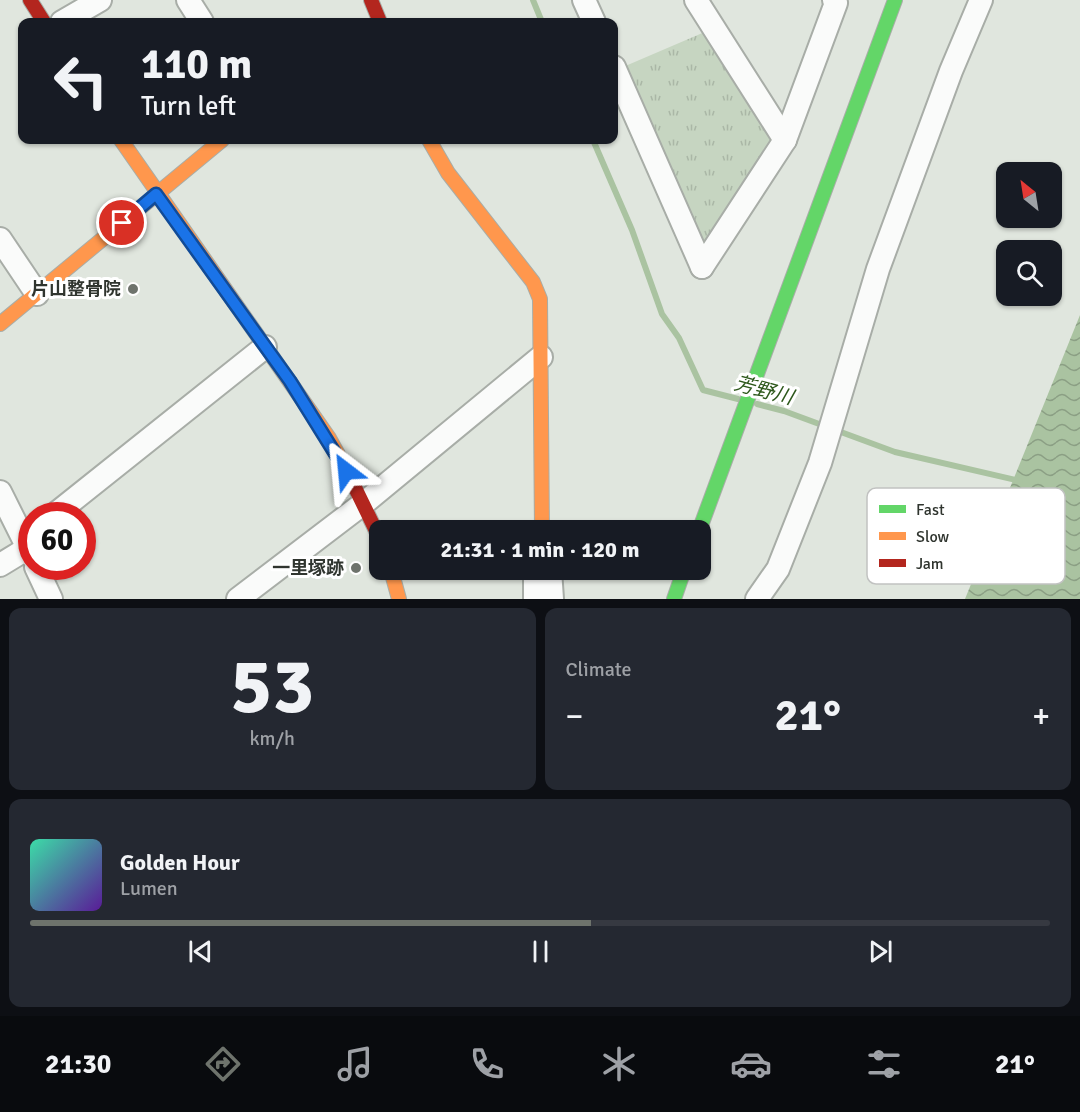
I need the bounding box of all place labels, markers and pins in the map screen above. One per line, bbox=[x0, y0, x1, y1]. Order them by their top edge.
pin bbox=[96, 197, 147, 248]
place label: 片山整骨院 bbox=[31, 278, 121, 300]
marker: 片山整骨院 bbox=[126, 282, 140, 296]
place label: 一里塚跡 bbox=[272, 557, 344, 579]
marker: 一里塚跡 bbox=[349, 561, 363, 575]

